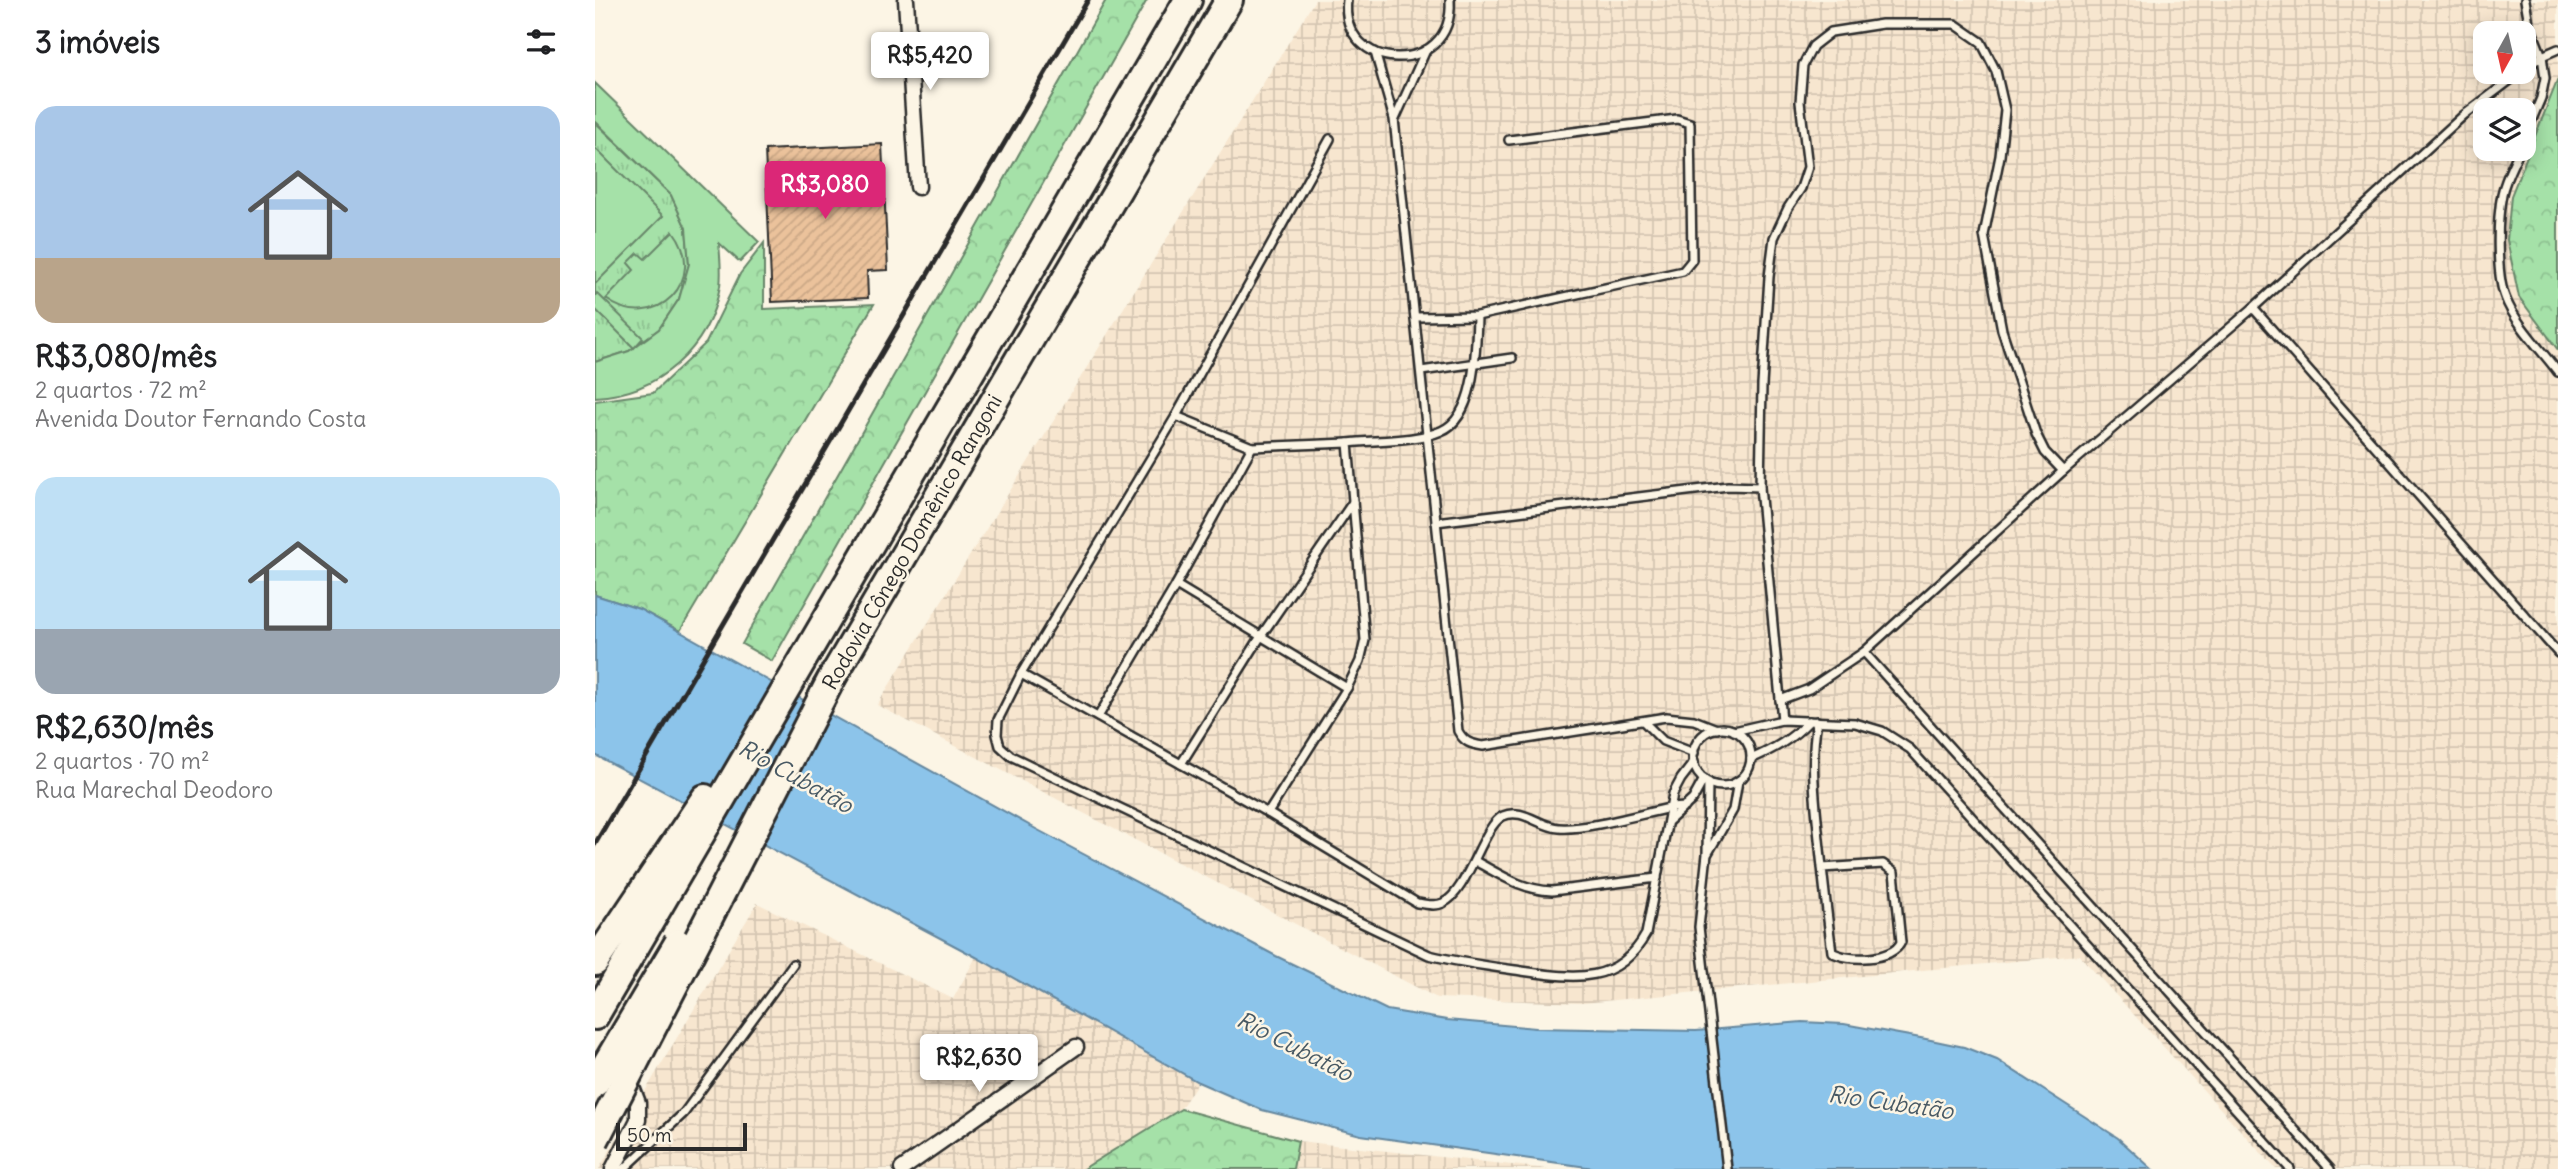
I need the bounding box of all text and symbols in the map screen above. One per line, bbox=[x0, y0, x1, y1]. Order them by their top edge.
north arrow bbox=[2473, 21, 2536, 84]
map controls bbox=[2473, 21, 2536, 161]
text: 3 imóveis bbox=[35, 23, 160, 61]
icon: filters bbox=[522, 23, 560, 61]
pin: R$5,420 bbox=[865, 32, 995, 92]
text: R$5,420 bbox=[887, 40, 973, 69]
button: layers bbox=[2473, 98, 2536, 161]
icon: home bbox=[235, 152, 361, 278]
pin: R$3,080 bbox=[760, 162, 890, 221]
text: R$3,080 bbox=[781, 169, 869, 198]
text: R$3,080/mês bbox=[35, 337, 217, 375]
text: 2 quartos · 72 m² bbox=[35, 375, 207, 404]
street label: Rodovia Cônego Domênico Rangoni bbox=[816, 389, 1008, 695]
text: Avenida Doutor Fernando Costa bbox=[35, 404, 366, 433]
icon: home bbox=[235, 523, 361, 649]
text: R$2,630/mês bbox=[35, 708, 214, 746]
water label: Rio Cubatão bbox=[734, 733, 859, 820]
text: 2 quartos · 70 m² bbox=[35, 746, 210, 775]
text: Rua Marechal Deodoro bbox=[35, 775, 273, 804]
water label: Rio Cubatão bbox=[1232, 1004, 1359, 1088]
pin: R$2,630 bbox=[914, 1034, 1044, 1094]
text: R$2,630 bbox=[936, 1042, 1022, 1071]
water label: Rio Cubatão bbox=[1827, 1079, 1956, 1125]
scale bar bbox=[616, 1120, 747, 1152]
text: 50 m bbox=[627, 1123, 672, 1147]

